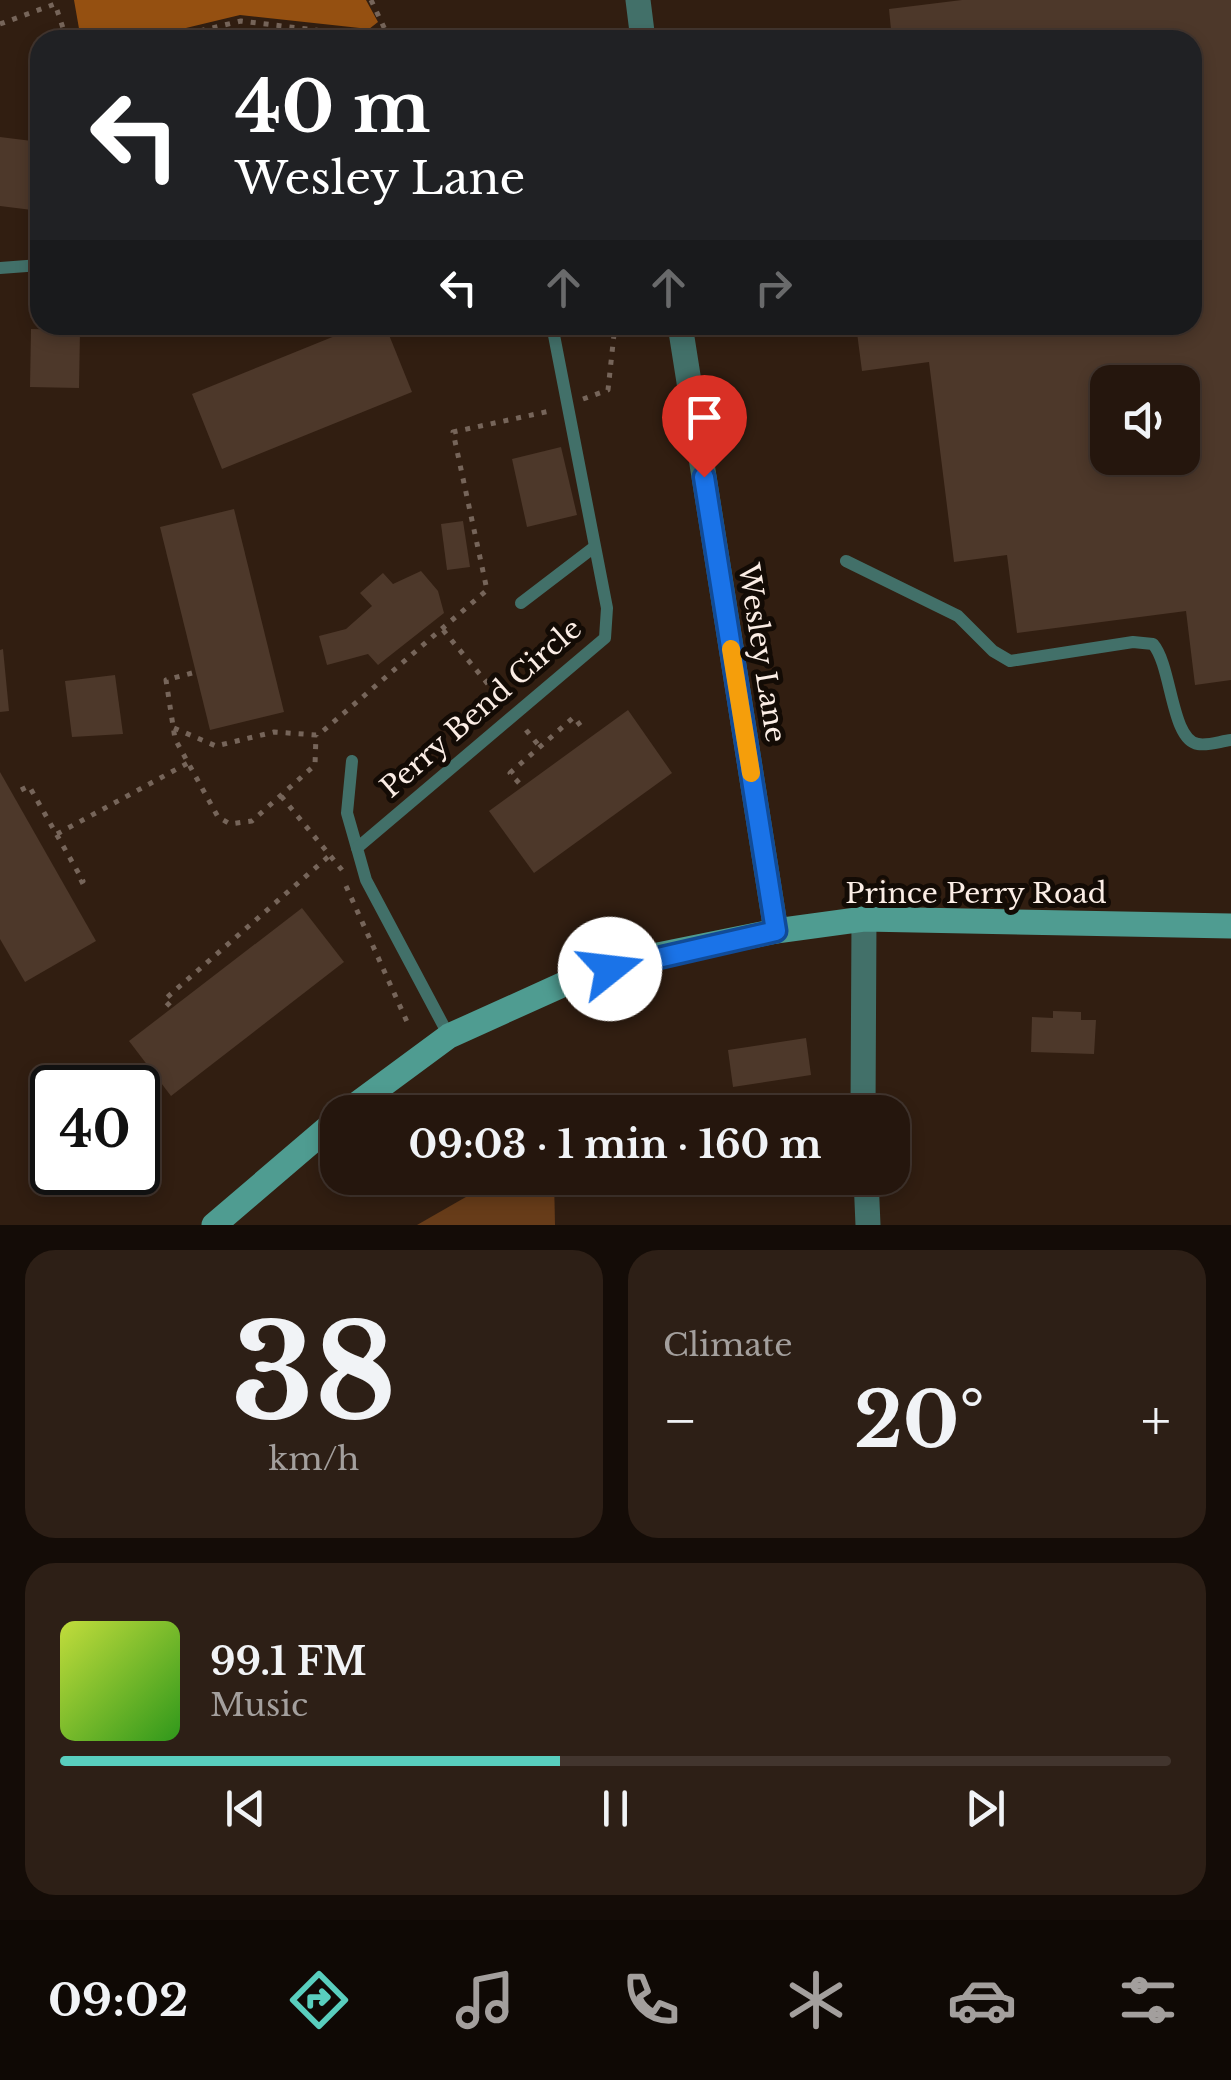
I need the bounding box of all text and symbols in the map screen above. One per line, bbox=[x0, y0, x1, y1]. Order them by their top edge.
text: 40 m bbox=[235, 64, 430, 151]
icon: left bbox=[70, 70, 200, 200]
text: Wesley Lane bbox=[235, 150, 525, 206]
icon: left bbox=[431, 260, 486, 315]
icon: ahead bbox=[536, 260, 591, 315]
icon: ahead bbox=[641, 260, 696, 315]
icon: right bbox=[746, 260, 801, 315]
map controls bbox=[1090, 365, 1200, 475]
button: sound bbox=[1090, 365, 1200, 475]
pin bbox=[662, 375, 747, 478]
icon: arrive bbox=[677, 390, 732, 445]
street label: Wesley Lane bbox=[730, 560, 793, 745]
street label: Perry Bend Circle bbox=[373, 611, 589, 805]
street label: Prince Perry Road bbox=[845, 876, 1107, 911]
position arrow bbox=[558, 917, 662, 1021]
speed limit sign: 40 bbox=[30, 1065, 160, 1195]
text: 09:03 · 1 min · 160 m bbox=[409, 1121, 821, 1168]
text: 38 bbox=[231, 1293, 397, 1454]
text: Climate bbox=[663, 1325, 792, 1365]
text: 20° bbox=[854, 1374, 985, 1467]
text: − bbox=[663, 1387, 698, 1455]
text: + bbox=[1141, 1387, 1171, 1455]
text: km/h bbox=[269, 1439, 359, 1479]
text: 99.1 FM bbox=[210, 1638, 367, 1685]
text: Music bbox=[210, 1685, 308, 1725]
icon: previous bbox=[218, 1781, 273, 1836]
icon: pause bbox=[588, 1781, 643, 1836]
icon: next bbox=[958, 1781, 1013, 1836]
icon: directions bbox=[284, 1965, 354, 2035]
icon: music bbox=[450, 1965, 520, 2035]
icon: phone bbox=[616, 1965, 686, 2035]
icon: climate bbox=[781, 1965, 851, 2035]
icon: car bbox=[947, 1965, 1017, 2035]
icon: filters bbox=[1113, 1965, 1183, 2035]
text: 09:02 bbox=[48, 1972, 188, 2028]

